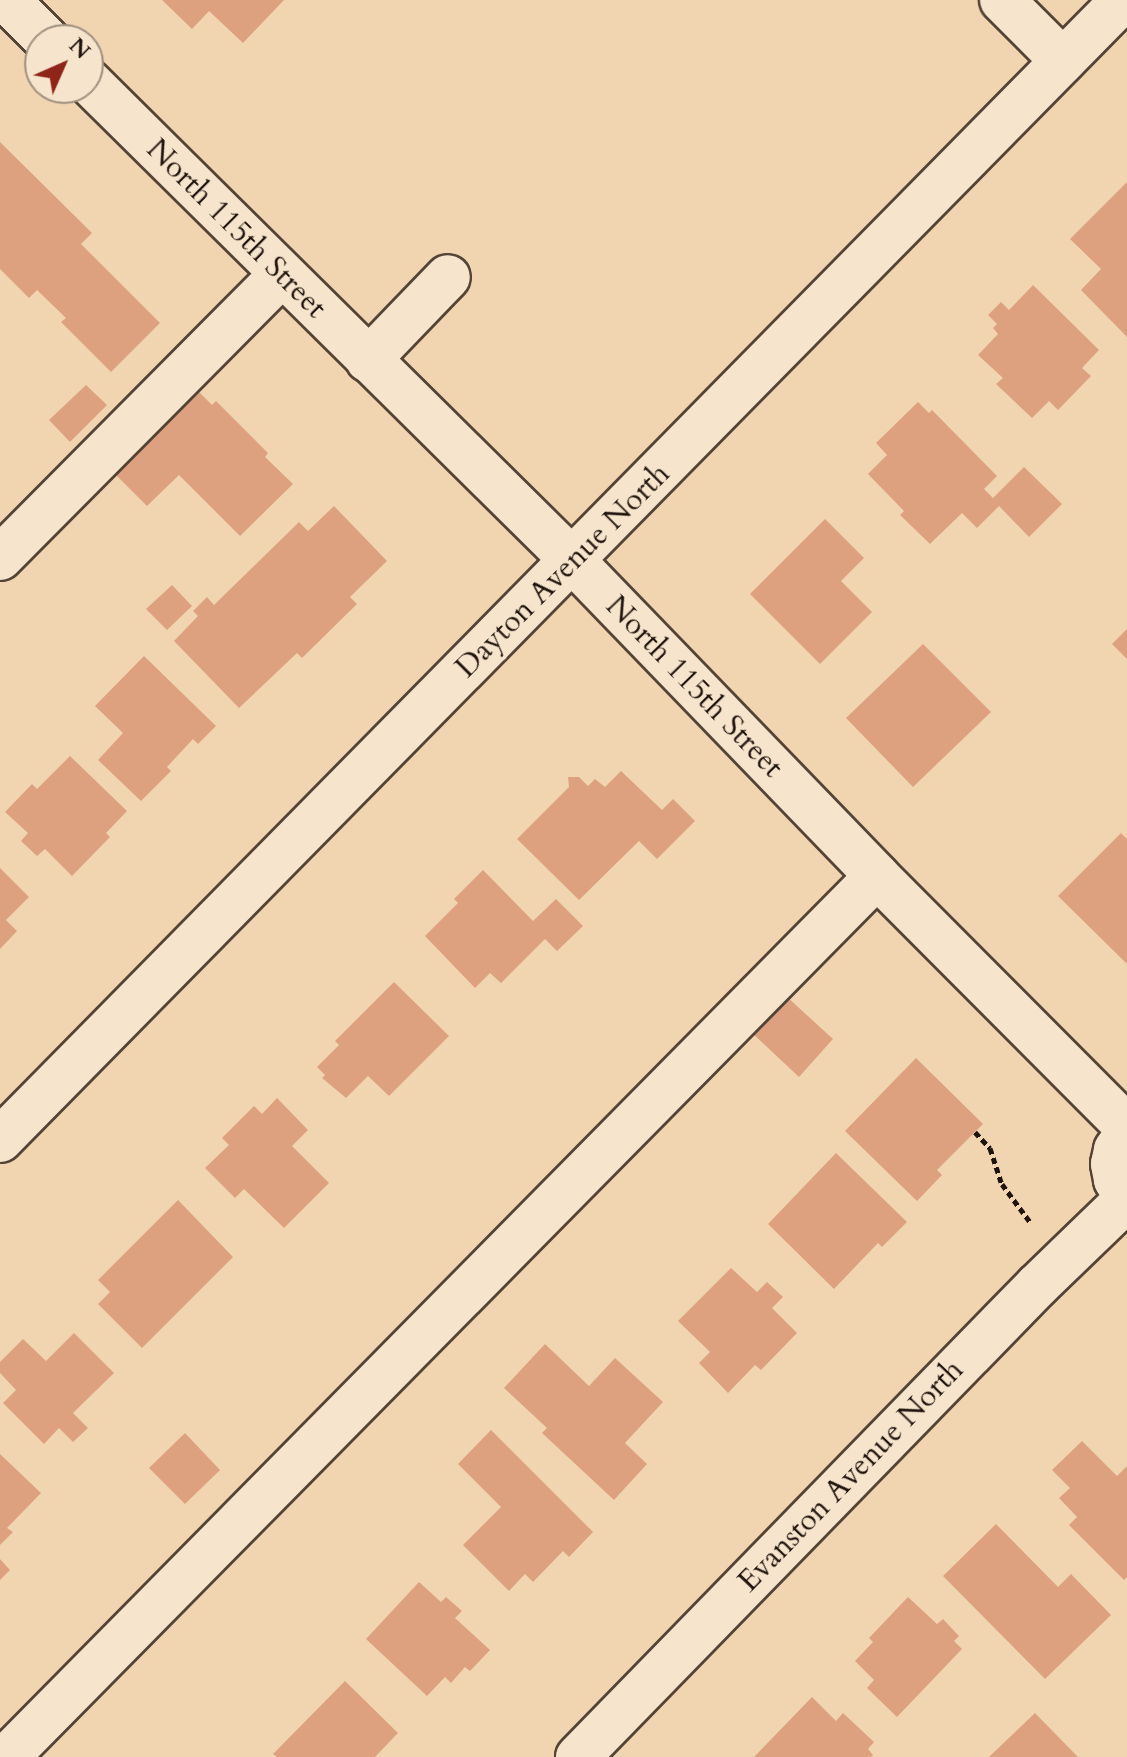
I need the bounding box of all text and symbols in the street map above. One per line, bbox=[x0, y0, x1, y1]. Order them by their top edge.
north arrow bbox=[24, 24, 104, 104]
text: N bbox=[62, 31, 97, 66]
street label: North 115th Street bbox=[139, 132, 333, 326]
street label: Dayton Avenue North bbox=[448, 456, 678, 686]
street label: North 115th Street bbox=[598, 589, 790, 785]
street label: Evanston Avenue North bbox=[731, 1353, 971, 1599]

